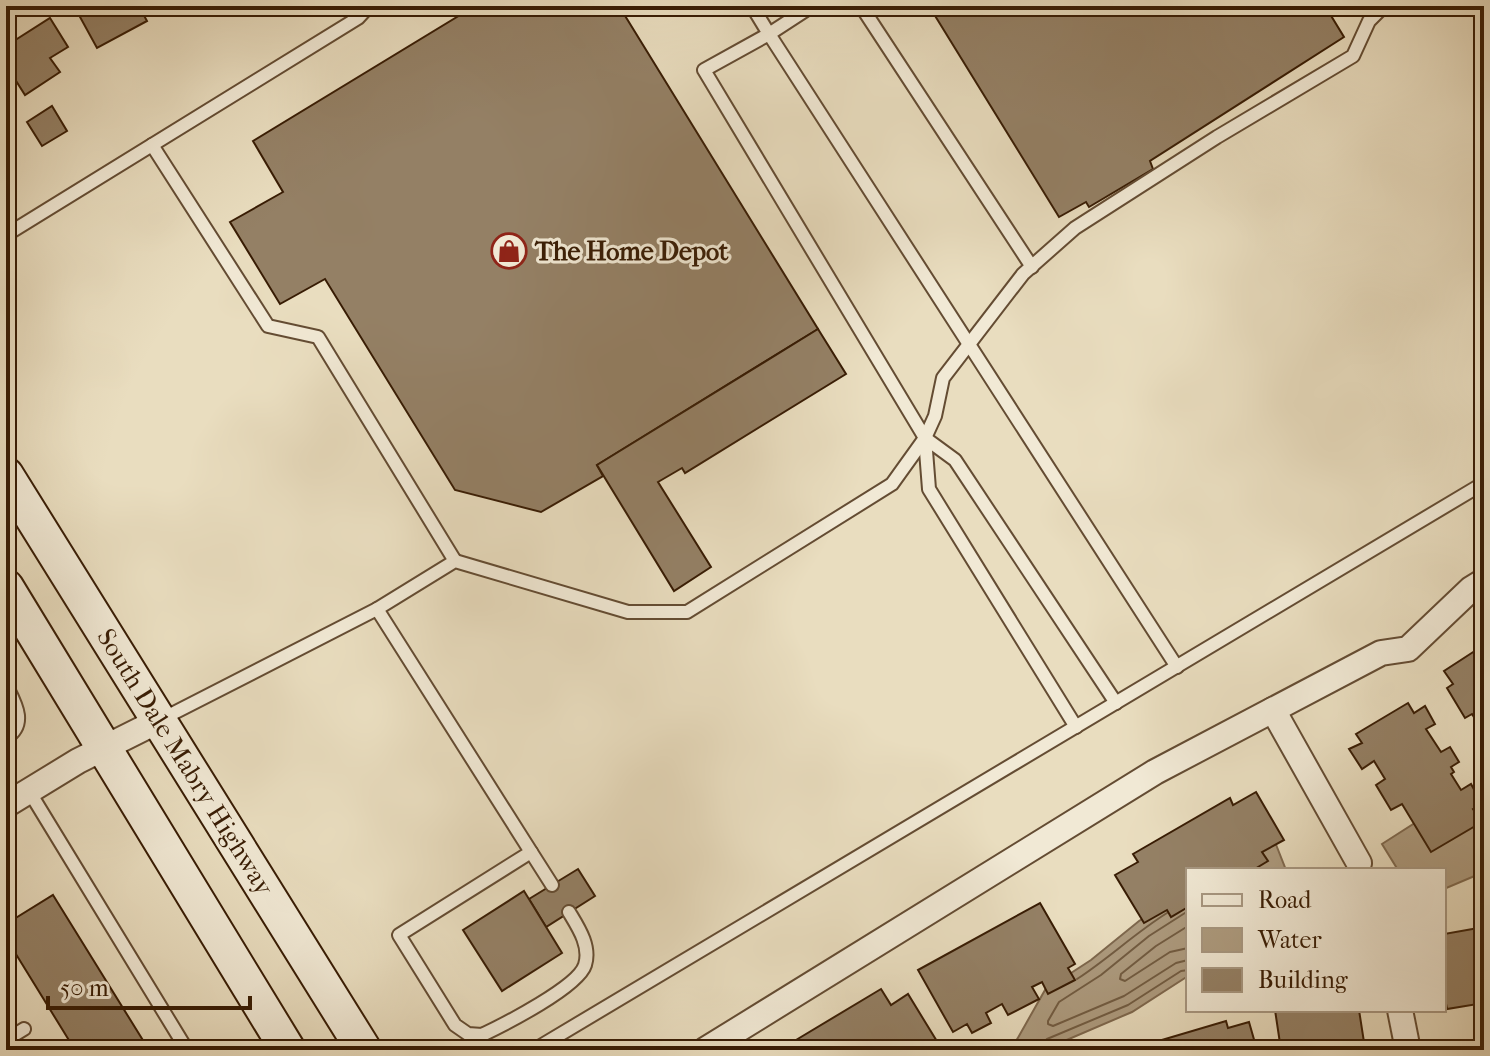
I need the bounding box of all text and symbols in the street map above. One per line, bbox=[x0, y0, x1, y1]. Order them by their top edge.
shop icon: The Home Depot bbox=[490, 232, 528, 270]
place label: The Home Depot bbox=[534, 236, 729, 267]
street label: South Dale Mabry Highway bbox=[90, 623, 280, 902]
legend bbox=[1186, 868, 1446, 1012]
text: Road bbox=[1258, 886, 1312, 914]
text: Water bbox=[1257, 926, 1322, 954]
scale bar bbox=[48, 960, 250, 1010]
text: Building bbox=[1258, 966, 1349, 994]
text: 50 m bbox=[60, 974, 109, 1002]

